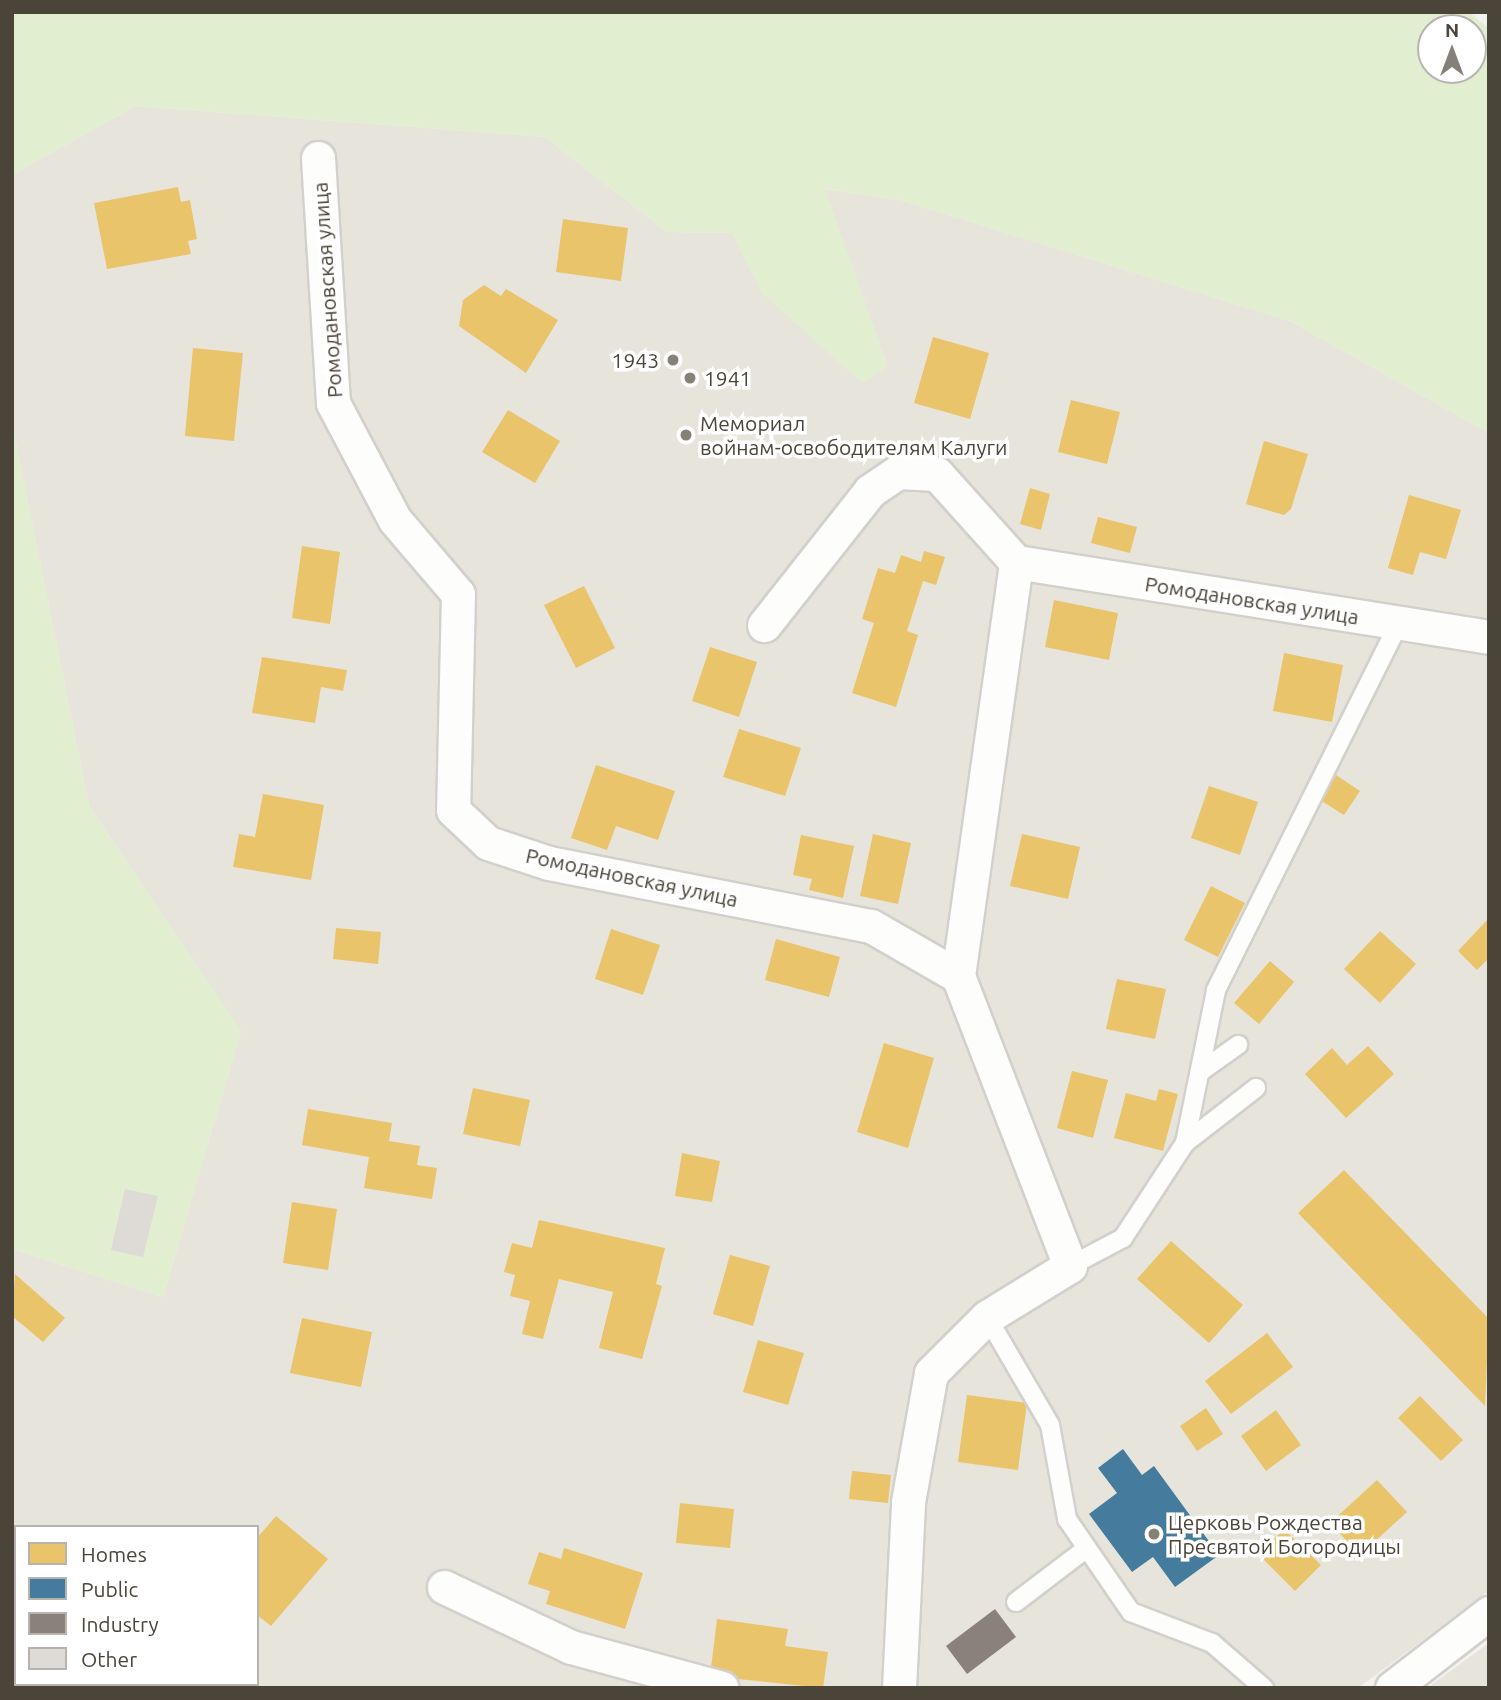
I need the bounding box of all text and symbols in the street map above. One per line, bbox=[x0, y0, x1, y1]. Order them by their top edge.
north arrow bbox=[1417, 14, 1487, 84]
text: N bbox=[1445, 19, 1459, 41]
street label: Ромодановская улица bbox=[307, 181, 347, 399]
place label: 1943 bbox=[612, 347, 659, 373]
marker: 1943 bbox=[665, 352, 681, 368]
place label: 1941 bbox=[704, 365, 751, 391]
marker: 1941 bbox=[682, 370, 698, 386]
place label: Мемориал войнам-освободителям Калуги bbox=[700, 410, 1007, 460]
marker: Мемориал войнам-освободителям Калуги bbox=[678, 427, 694, 443]
street label: Ромодановская улица bbox=[1143, 571, 1361, 629]
street label: Ромодановская улица bbox=[524, 842, 740, 912]
place label: Церковь Рождества Пресвятой Богородицы bbox=[1168, 1509, 1401, 1559]
legend bbox=[14, 1525, 259, 1686]
marker: Церковь Рождества Пресвятой Богородицы bbox=[1146, 1526, 1162, 1542]
text: Homes bbox=[81, 1542, 147, 1566]
text: Public bbox=[81, 1577, 138, 1601]
text: Industry bbox=[81, 1612, 159, 1636]
text: Other bbox=[81, 1647, 137, 1671]

